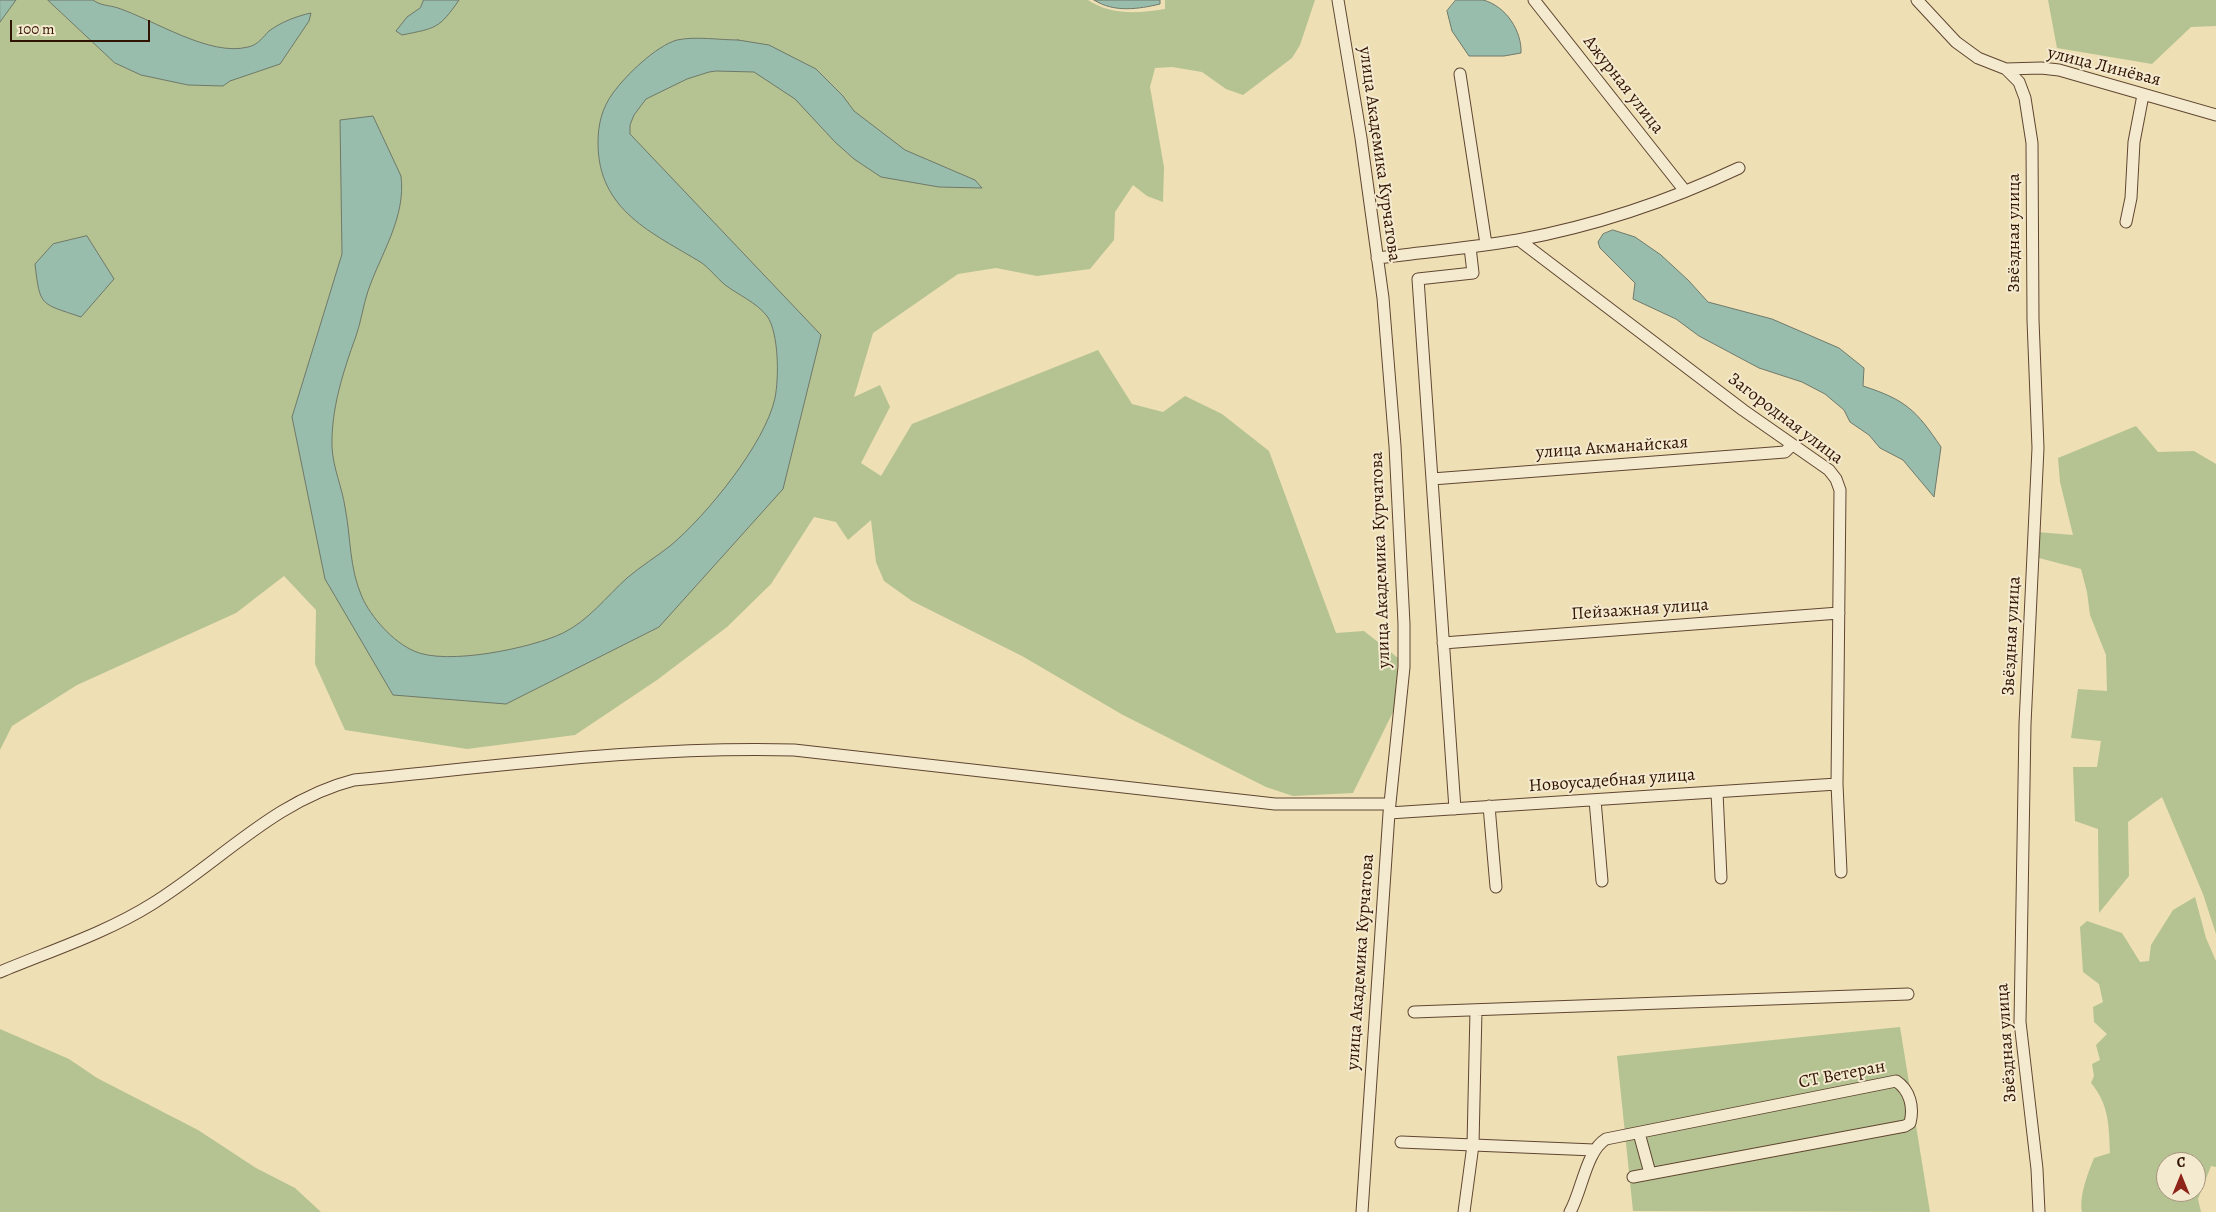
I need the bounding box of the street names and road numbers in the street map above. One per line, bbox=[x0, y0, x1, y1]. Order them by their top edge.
street label: Ажурная улица bbox=[1578, 32, 1668, 138]
street label: улица Линёвая bbox=[2045, 43, 2163, 91]
street label: улица Академика Курчатова bbox=[1353, 45, 1405, 263]
street label: Звёздная улица bbox=[2004, 173, 2026, 293]
street label: Загородная улица bbox=[1723, 369, 1847, 469]
street label: улица Акманайская bbox=[1535, 432, 1689, 464]
street label: улица Академика Курчатова bbox=[1366, 451, 1396, 669]
street label: Звёздная улица bbox=[1998, 576, 2026, 696]
street label: Пейзажная улица bbox=[1571, 594, 1709, 626]
street label: Новоусадебная улица bbox=[1528, 764, 1696, 798]
street label: улица Академика Курчатова bbox=[1343, 853, 1379, 1071]
street label: Звёздная улица bbox=[1992, 983, 2022, 1103]
street label: СТ Ветеран bbox=[1797, 1056, 1887, 1094]

